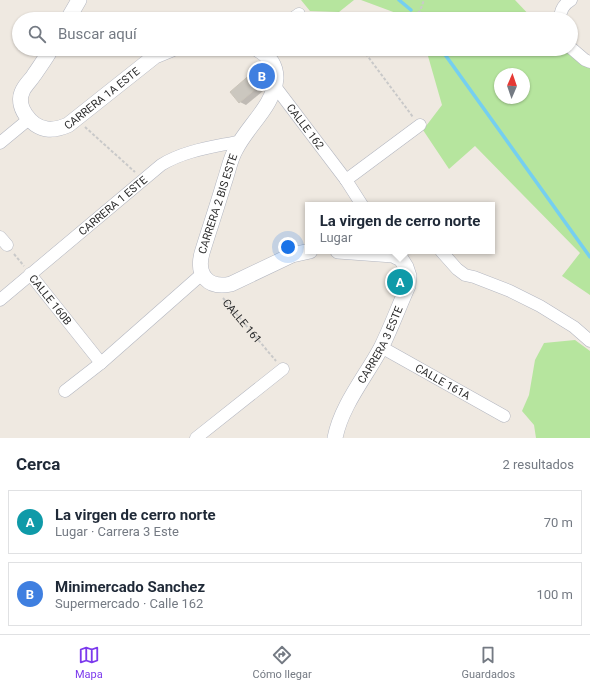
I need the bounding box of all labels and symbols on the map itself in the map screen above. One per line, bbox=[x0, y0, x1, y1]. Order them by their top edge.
pin: B bbox=[249, 61, 275, 91]
street label: CARRERA 1A ESTE bbox=[61, 64, 142, 132]
north arrow bbox=[494, 68, 530, 104]
street label: CALLE 162 bbox=[284, 101, 327, 152]
street label: CARRERA 2 BIS ESTE bbox=[196, 152, 240, 256]
street label: CARRERA 1 ESTE bbox=[76, 173, 150, 238]
your location bbox=[278, 237, 298, 257]
pin: A bbox=[387, 267, 413, 297]
street label: CALLE 160B bbox=[27, 272, 75, 328]
street label: CALLE 161 bbox=[220, 296, 265, 346]
street label: CARRERA 3 ESTE bbox=[355, 304, 405, 386]
street label: CALLE 161A bbox=[413, 361, 473, 403]

